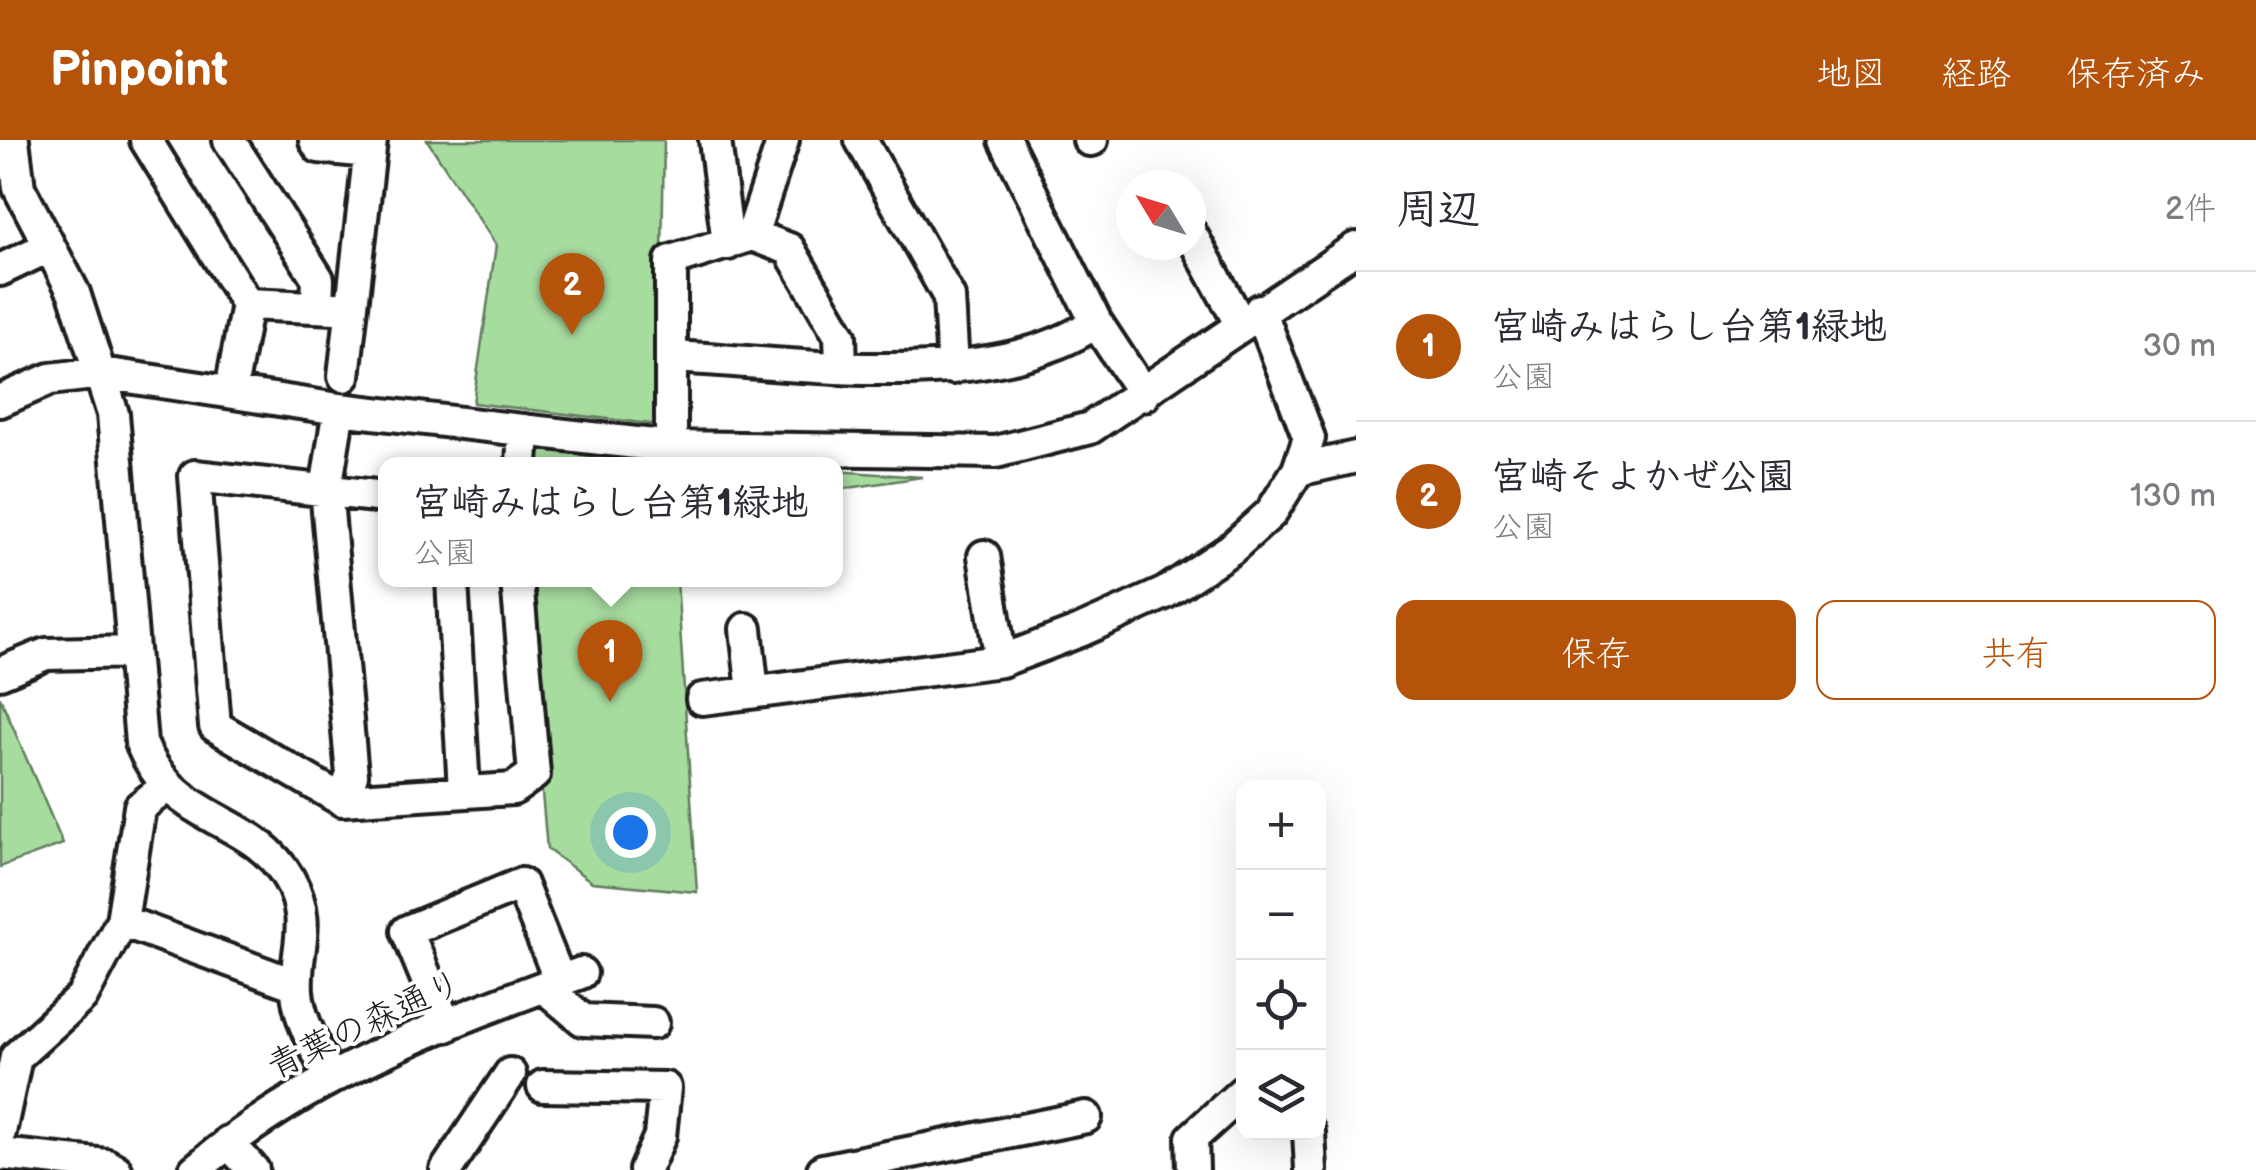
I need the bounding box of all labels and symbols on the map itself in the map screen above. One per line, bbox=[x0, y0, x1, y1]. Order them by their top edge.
north arrow bbox=[1116, 170, 1206, 260]
pin: 2 bbox=[540, 252, 604, 335]
pin: 1 bbox=[578, 620, 642, 702]
your location bbox=[605, 807, 656, 858]
street label: 青葉の森通り bbox=[261, 961, 469, 1089]

